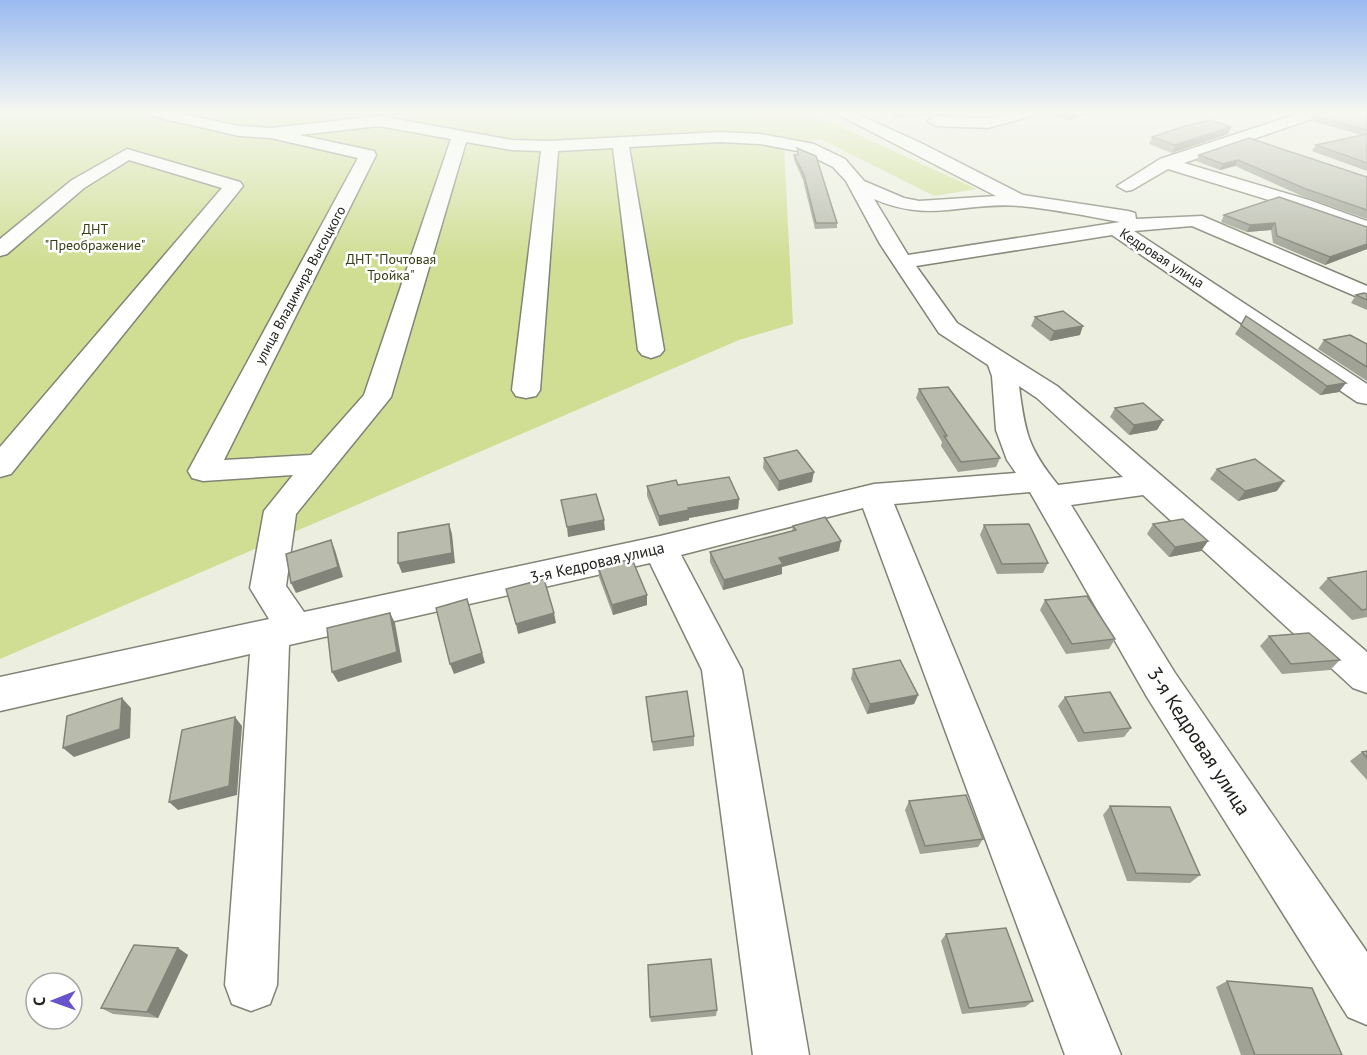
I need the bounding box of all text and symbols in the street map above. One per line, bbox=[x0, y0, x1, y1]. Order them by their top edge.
street label: улица Владимира Высоцкого bbox=[251, 203, 349, 367]
park label: ДНТ "Преображение" bbox=[44, 220, 146, 254]
street label: Кедровая улица bbox=[1116, 224, 1208, 292]
park label: ДНТ "Почтовая Тройка" bbox=[346, 250, 436, 284]
street label: 3-я Кедровая улица bbox=[528, 537, 666, 587]
street label: 3-я Кедровая улица bbox=[1141, 662, 1257, 820]
north arrow bbox=[24, 971, 84, 1031]
text: С bbox=[29, 997, 49, 1006]

